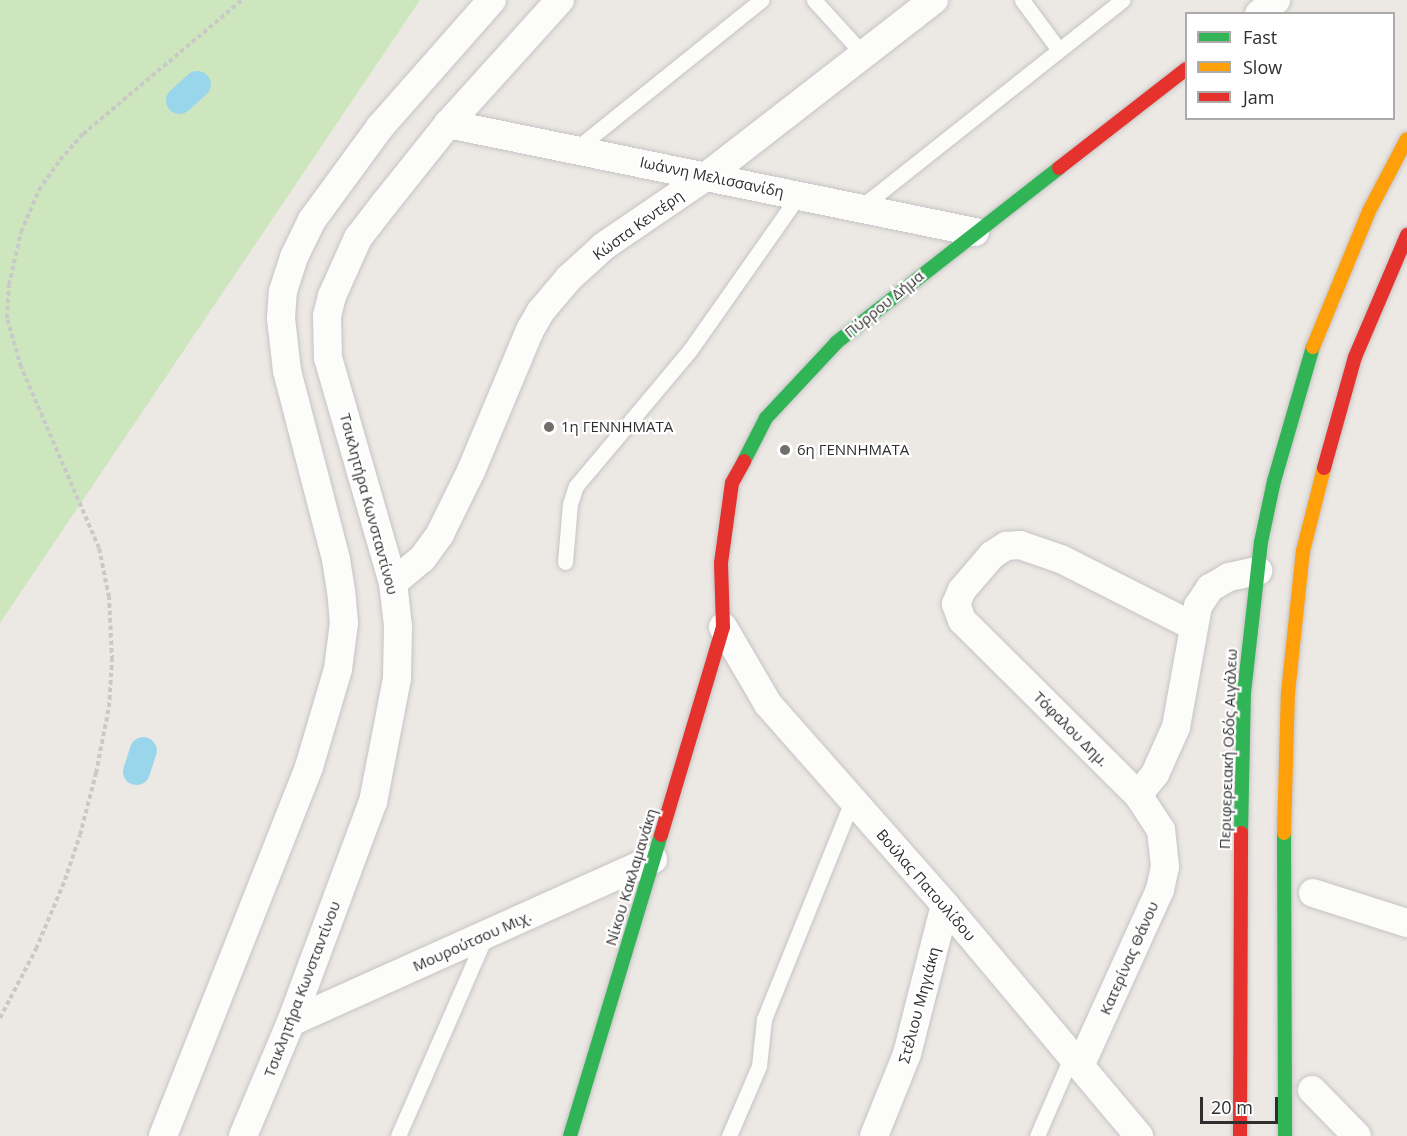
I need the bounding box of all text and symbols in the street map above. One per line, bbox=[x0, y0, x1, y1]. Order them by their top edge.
legend bbox=[1185, 12, 1395, 120]
text: Fast bbox=[1243, 25, 1277, 49]
text: Slow bbox=[1243, 55, 1282, 79]
text: Jam bbox=[1243, 85, 1275, 109]
street label: Ιωάννη Μελισσανίδη bbox=[638, 153, 786, 201]
street label: Κώστα Κεντέρη bbox=[589, 186, 687, 264]
street label: Πύρρου Δήμα bbox=[841, 267, 927, 341]
street label: Τσικλητήρα Κωνσταντίνου bbox=[336, 411, 402, 597]
place label: 1η ΓΕΝΝΗΜΑΤΑ bbox=[561, 418, 673, 436]
marker: 1η ΓΕΝΝΗΜΑΤΑ bbox=[542, 420, 556, 434]
place label: 6η ΓΕΝΝΗΜΑΤΑ bbox=[797, 441, 909, 459]
marker: 6η ΓΕΝΝΗΜΑΤΑ bbox=[778, 443, 792, 457]
street label: Περιφερειακή Οδός Αιγάλεω bbox=[1216, 648, 1240, 850]
street label: Τόφαλου Δημ. bbox=[1030, 688, 1112, 770]
street label: Νίκου Κακλαμανάκη bbox=[602, 806, 660, 948]
street label: Βούλας Πατουλίδου bbox=[873, 826, 979, 944]
street label: Τσικλητήρα Κωνσταντίνου bbox=[260, 899, 344, 1079]
street label: Κατερίνας Θάνου bbox=[1096, 899, 1162, 1017]
street label: Μουρούτσου Μιχ. bbox=[410, 907, 534, 975]
street label: Στέλιου Μηγιάκη bbox=[895, 945, 943, 1065]
scale bar bbox=[1203, 1085, 1281, 1123]
text: 20 m bbox=[1211, 1095, 1253, 1119]

